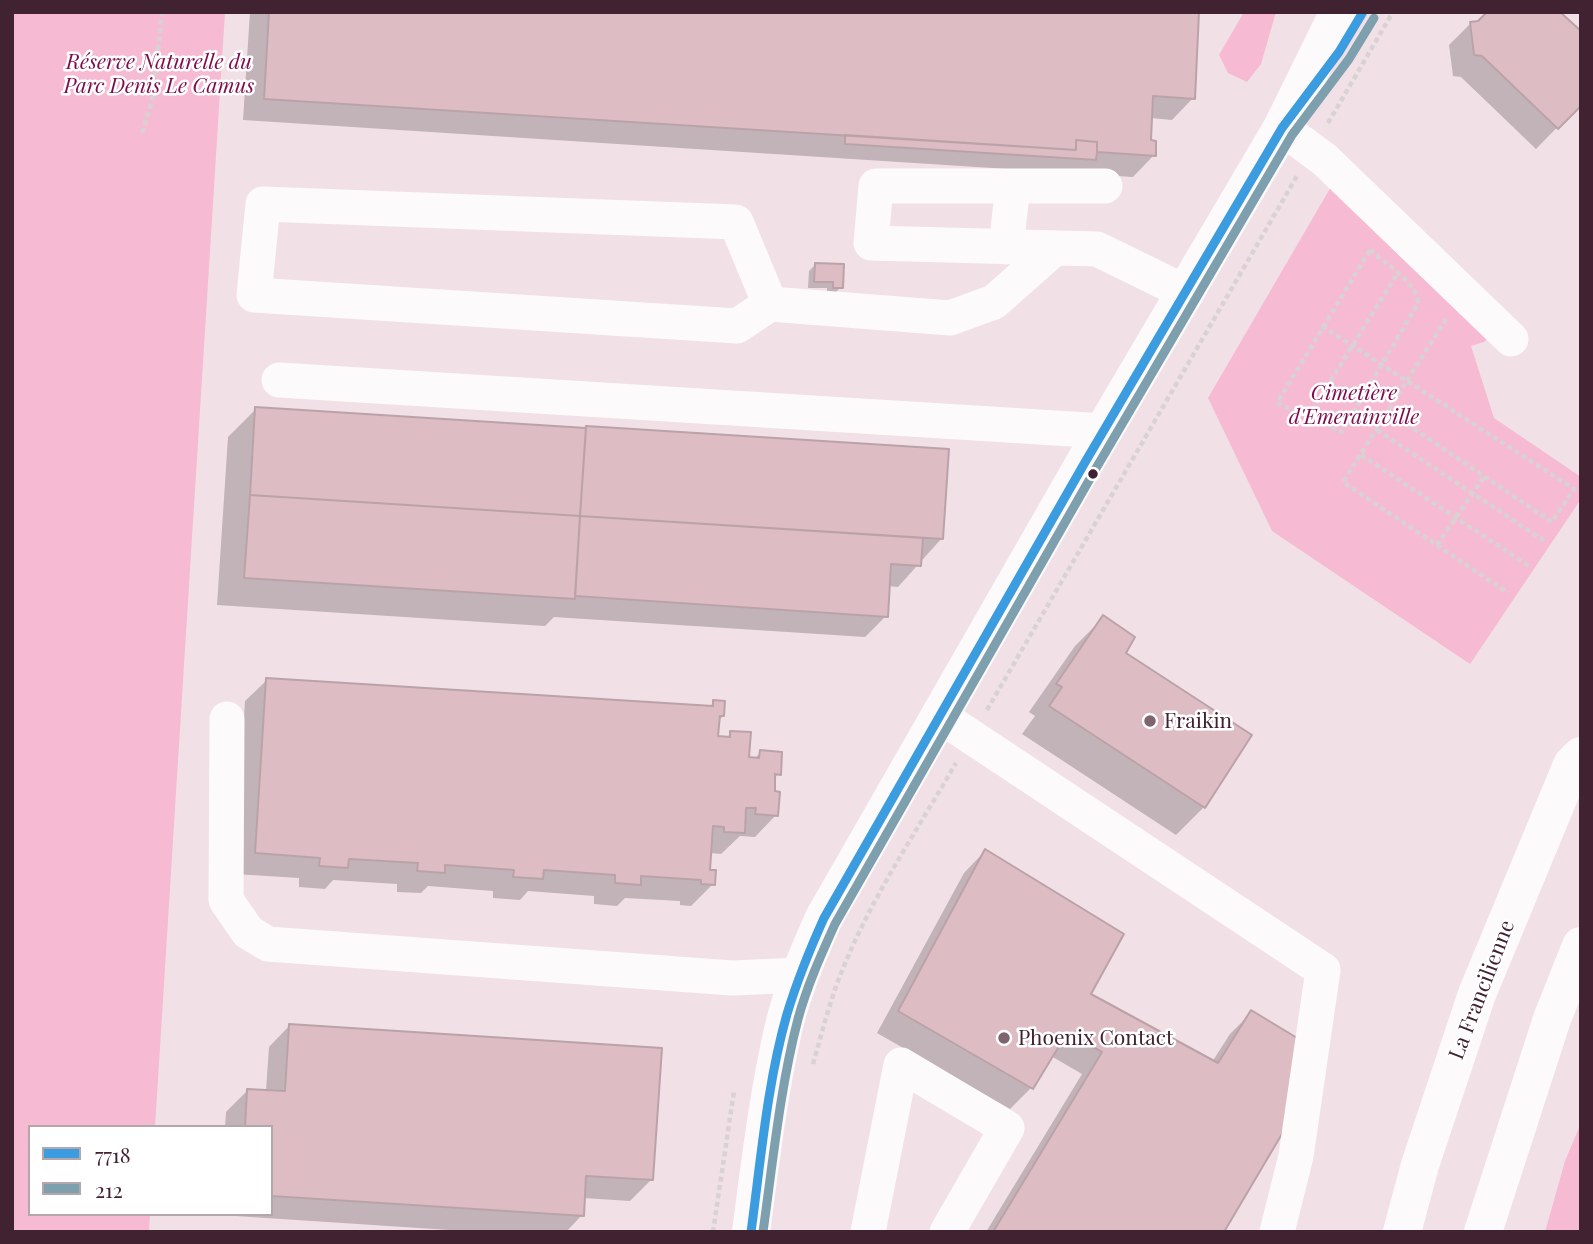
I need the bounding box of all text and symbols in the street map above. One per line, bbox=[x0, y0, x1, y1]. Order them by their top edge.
park label: Réserve Naturelle du Parc Denis Le Camus bbox=[64, 49, 254, 99]
park label: Cimetière d'Emerainville bbox=[1289, 380, 1419, 430]
unlabelled marker bbox=[1086, 467, 1100, 481]
place label: Fraikin bbox=[1164, 708, 1232, 734]
marker: Fraikin bbox=[1142, 713, 1158, 729]
street label: La Francilienne bbox=[1444, 917, 1520, 1063]
place label: Phoenix Contact bbox=[1018, 1025, 1173, 1051]
marker: Phoenix Contact bbox=[996, 1030, 1012, 1046]
legend bbox=[28, 1125, 273, 1216]
text: 7718 bbox=[95, 1140, 131, 1168]
text: 212 bbox=[95, 1175, 123, 1203]

